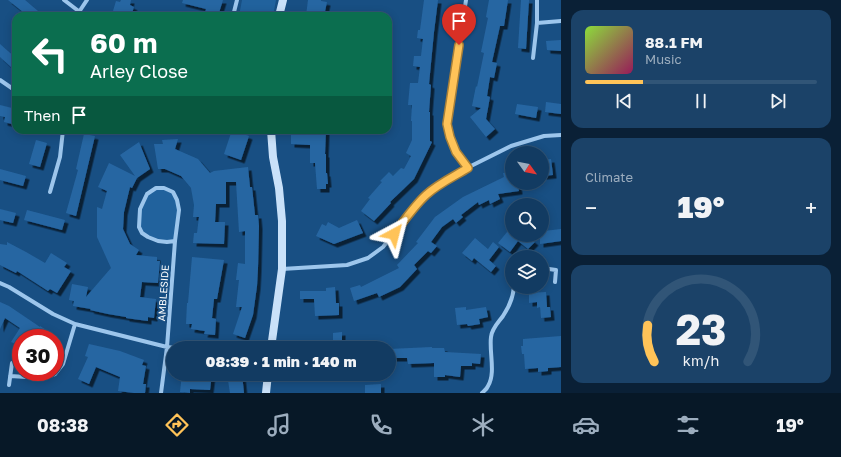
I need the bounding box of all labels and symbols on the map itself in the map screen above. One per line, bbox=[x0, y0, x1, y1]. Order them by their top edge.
pin bbox=[442, 4, 476, 45]
north arrow bbox=[505, 146, 549, 190]
position arrow bbox=[373, 213, 415, 255]
street label: AMBLESIDE bbox=[155, 264, 171, 322]
speed limit sign: 30 bbox=[12, 329, 64, 381]

